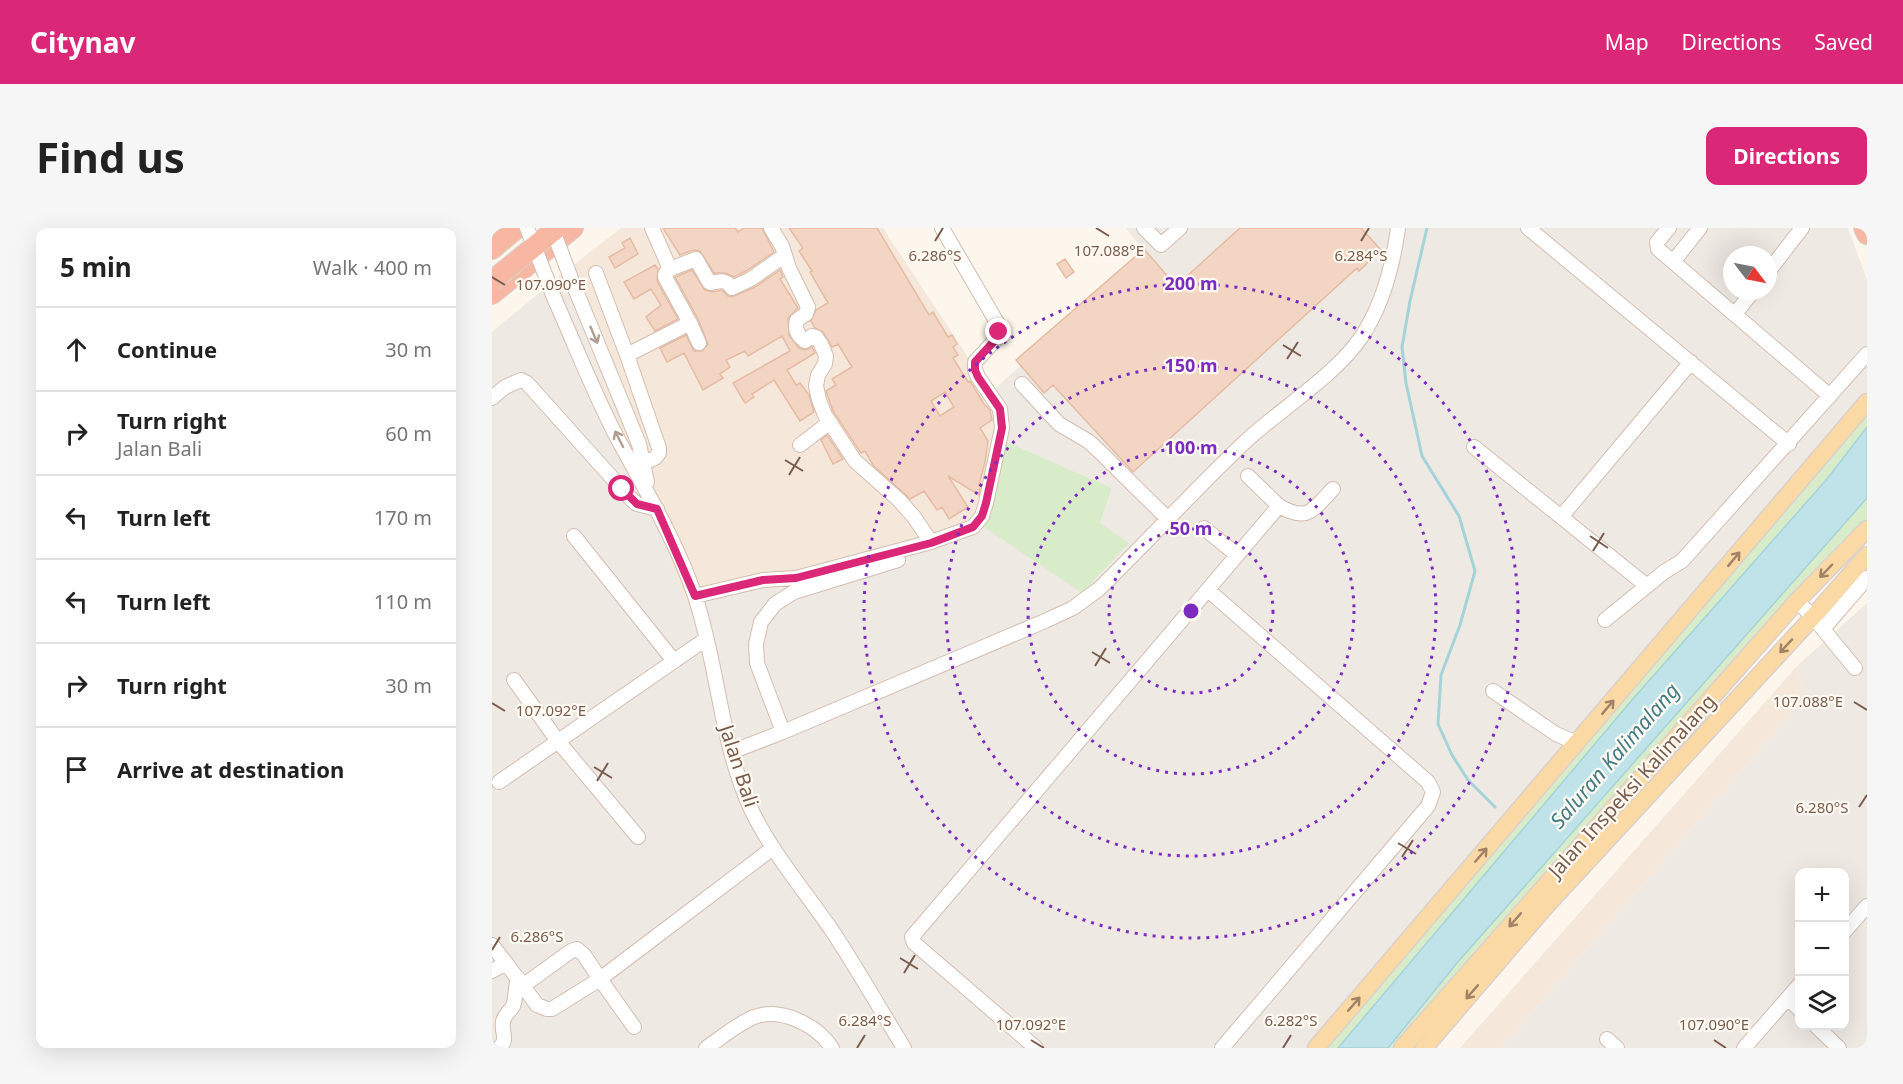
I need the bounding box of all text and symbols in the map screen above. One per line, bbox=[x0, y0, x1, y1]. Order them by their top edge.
text: Citynav bbox=[30, 23, 135, 61]
text: Map bbox=[1605, 28, 1649, 56]
text: Directions bbox=[1682, 28, 1781, 56]
text: Saved bbox=[1814, 28, 1873, 56]
button: Directions bbox=[1706, 127, 1867, 185]
text: Find us bbox=[36, 128, 185, 185]
text: 107.088°E bbox=[1074, 240, 1144, 260]
text: 6.286°S bbox=[909, 245, 962, 265]
text: 6.284°S bbox=[1335, 245, 1388, 265]
north arrow bbox=[1723, 246, 1777, 300]
text: 5 min bbox=[60, 249, 132, 285]
text: Walk · 400 m bbox=[313, 254, 432, 281]
text: 200 m bbox=[1164, 271, 1218, 295]
text: 107.090°E bbox=[516, 274, 586, 294]
route end bbox=[985, 318, 1011, 344]
one-way arrow bbox=[589, 325, 600, 344]
icon: ahead bbox=[60, 333, 93, 366]
text: Continue bbox=[117, 334, 217, 364]
text: 30 m bbox=[385, 336, 432, 363]
text: 150 m bbox=[1164, 353, 1218, 377]
text: Turn right bbox=[117, 405, 227, 435]
icon: right bbox=[60, 417, 93, 450]
text: 60 m bbox=[385, 420, 432, 447]
one-way arrow bbox=[613, 431, 624, 449]
text: Jalan Bali bbox=[117, 435, 202, 462]
text: 100 m bbox=[1164, 435, 1218, 459]
route start bbox=[608, 475, 634, 501]
icon: left bbox=[60, 501, 93, 534]
text: Turn left bbox=[117, 502, 211, 532]
text: 170 m bbox=[374, 504, 432, 531]
text: 50 m bbox=[1170, 516, 1212, 540]
one-way arrow bbox=[1727, 552, 1741, 567]
one-way arrow bbox=[1819, 563, 1834, 578]
icon: left bbox=[60, 585, 93, 618]
text: Turn left bbox=[117, 586, 211, 616]
text: 110 m bbox=[374, 588, 432, 615]
centre of rings bbox=[1181, 601, 1201, 621]
one-way arrow bbox=[1779, 638, 1793, 653]
icon: right bbox=[60, 669, 93, 702]
text: Turn right bbox=[117, 670, 227, 700]
text: 30 m bbox=[385, 672, 432, 699]
water label: Saluran Kalimalang bbox=[1543, 677, 1685, 834]
street label: Jalan Inspeksi Kalimalang bbox=[1540, 688, 1721, 885]
text: 107.088°E bbox=[1773, 691, 1843, 711]
one-way arrow bbox=[1601, 699, 1614, 715]
text: 107.092°E bbox=[516, 700, 586, 720]
street label: Jalan Bali bbox=[713, 719, 765, 811]
icon: arrive bbox=[60, 753, 93, 786]
text: Arrive at destination bbox=[117, 754, 344, 784]
text: 6.280°S bbox=[1796, 797, 1849, 817]
one-way arrow bbox=[1474, 848, 1488, 863]
map controls bbox=[1795, 868, 1849, 1030]
button: + bbox=[1795, 868, 1849, 922]
one-way arrow bbox=[1508, 911, 1522, 927]
button: − bbox=[1795, 922, 1849, 976]
text: 6.286°S bbox=[511, 926, 564, 946]
button: layers bbox=[1795, 976, 1849, 1030]
one-way arrow bbox=[1465, 984, 1479, 999]
one-way arrow bbox=[1347, 997, 1361, 1012]
text: 6.284°S bbox=[839, 1010, 892, 1030]
text: 6.282°S bbox=[1265, 1010, 1318, 1030]
text: 107.092°E bbox=[996, 1014, 1066, 1034]
text: 107.090°E bbox=[1679, 1014, 1749, 1034]

